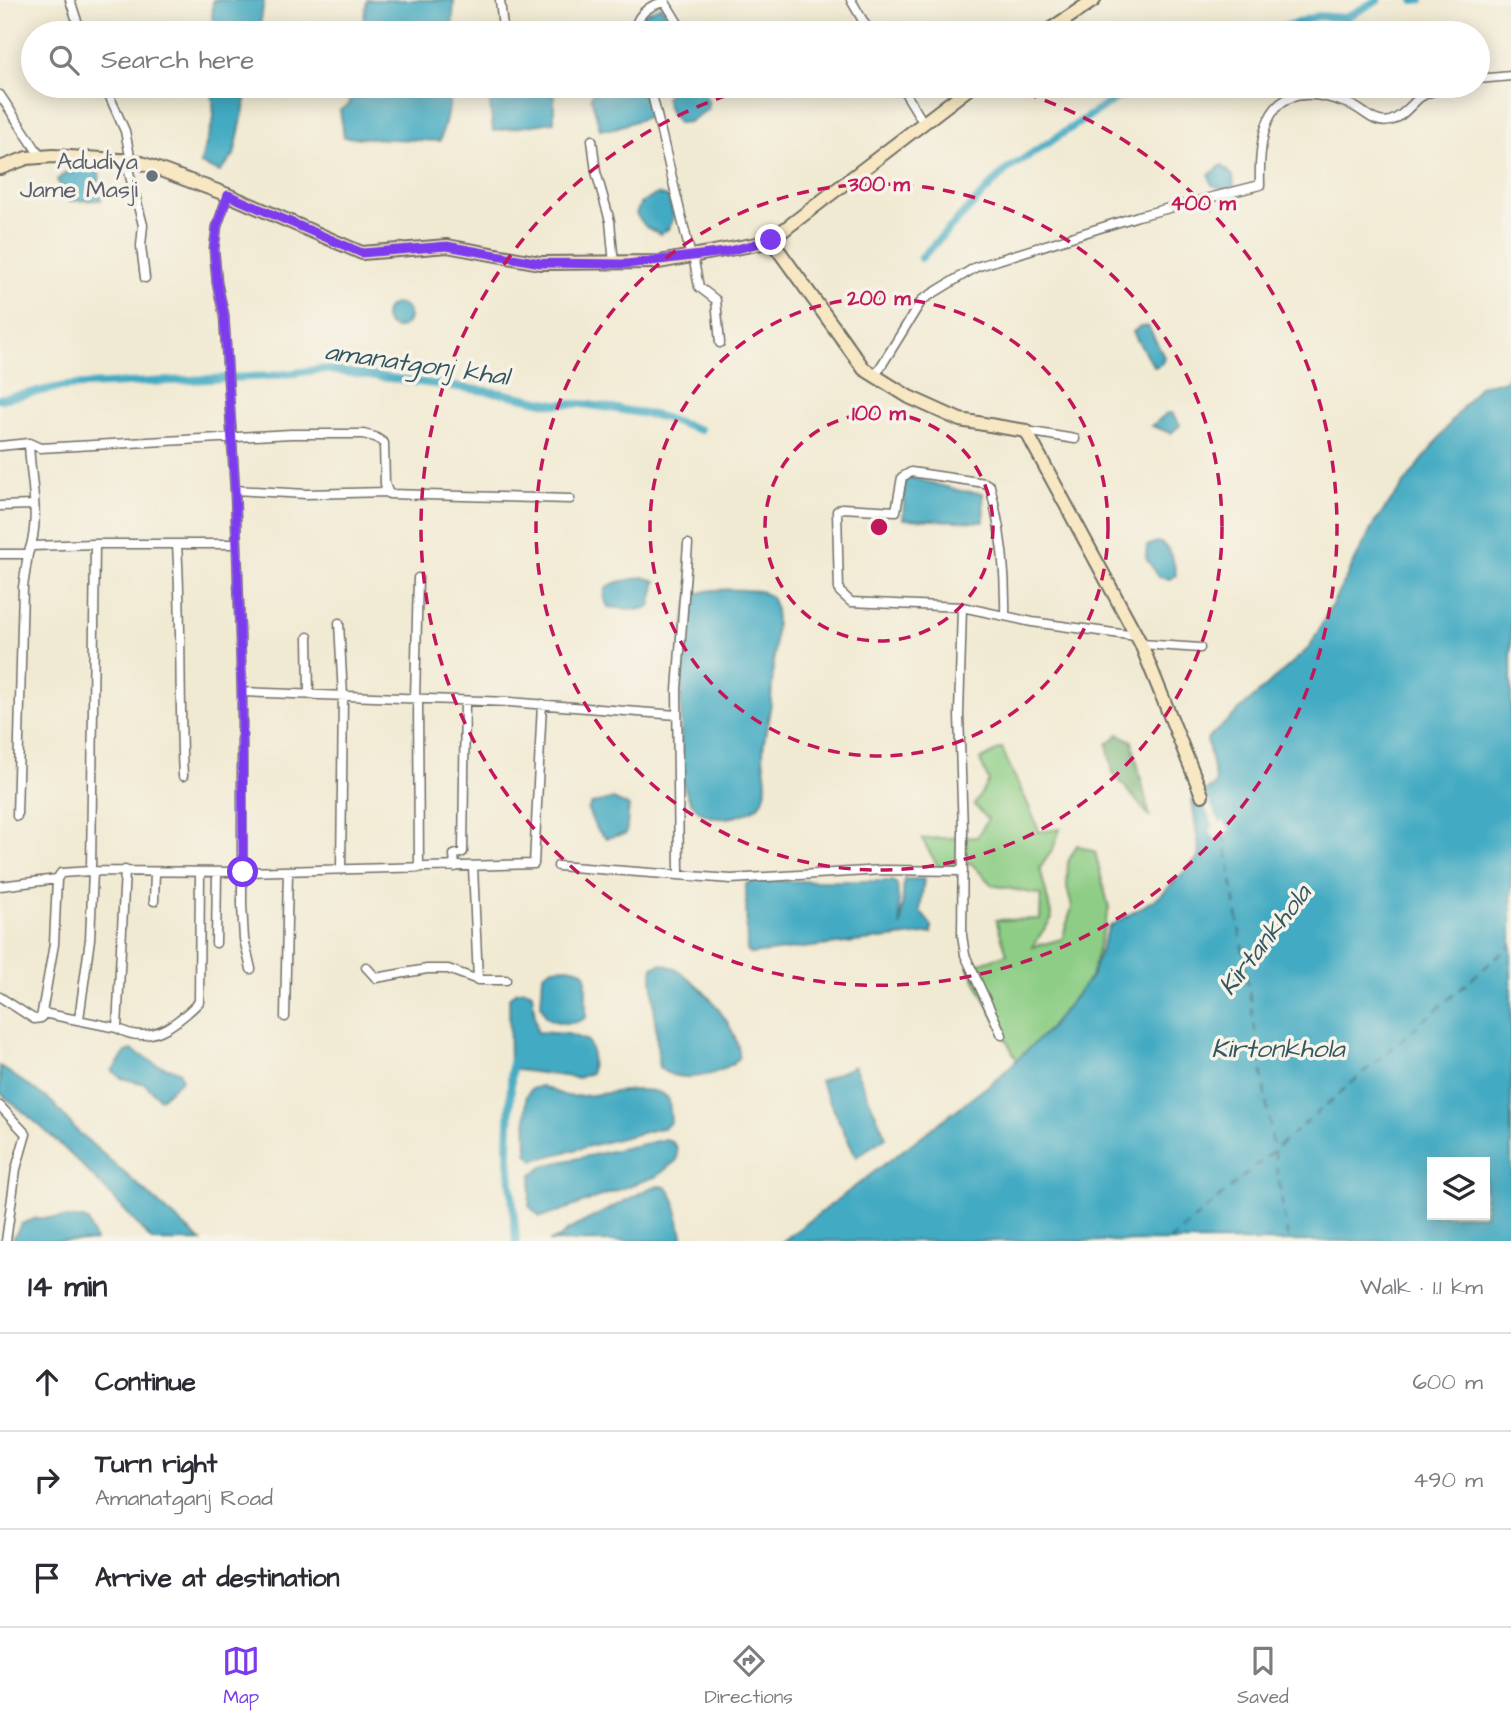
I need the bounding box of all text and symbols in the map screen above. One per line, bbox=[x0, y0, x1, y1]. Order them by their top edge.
search box bbox=[21, 21, 1490, 98]
icon: search bbox=[45, 41, 83, 79]
text: Search here bbox=[101, 42, 254, 78]
place label: Adudiya Jame Masji bbox=[20, 145, 138, 207]
marker: Adudiya Jame Masji bbox=[144, 168, 160, 184]
text: 300 m bbox=[847, 170, 911, 199]
text: 400 m bbox=[1170, 189, 1236, 218]
route end bbox=[755, 224, 786, 255]
text: 200 m bbox=[846, 284, 911, 313]
water label: amanatgonj khal bbox=[322, 333, 514, 396]
text: 100 m bbox=[852, 399, 907, 428]
centre of rings bbox=[867, 515, 891, 539]
route start bbox=[227, 856, 258, 887]
water label: Kirtankhola bbox=[1210, 876, 1321, 1003]
water label: Kirtonkhola bbox=[1212, 1031, 1346, 1067]
map controls bbox=[1427, 1157, 1490, 1220]
button: layers bbox=[1427, 1157, 1490, 1220]
text: 14 min bbox=[28, 1266, 107, 1308]
text: Walk · 1.1 km bbox=[1360, 1271, 1483, 1303]
icon: ahead bbox=[28, 1363, 66, 1401]
text: Continue bbox=[95, 1364, 196, 1400]
text: 600 m bbox=[1412, 1366, 1483, 1398]
text: Turn right bbox=[95, 1446, 217, 1482]
icon: right bbox=[28, 1461, 66, 1499]
text: 490 m bbox=[1413, 1464, 1483, 1496]
text: Amanatganj Road bbox=[95, 1482, 273, 1514]
icon: arrive bbox=[28, 1559, 66, 1597]
text: Arrive at destination bbox=[95, 1560, 340, 1596]
tab: Map bbox=[222, 1642, 260, 1711]
tab: Directions bbox=[704, 1642, 793, 1711]
tab: Saved bbox=[1237, 1642, 1289, 1711]

